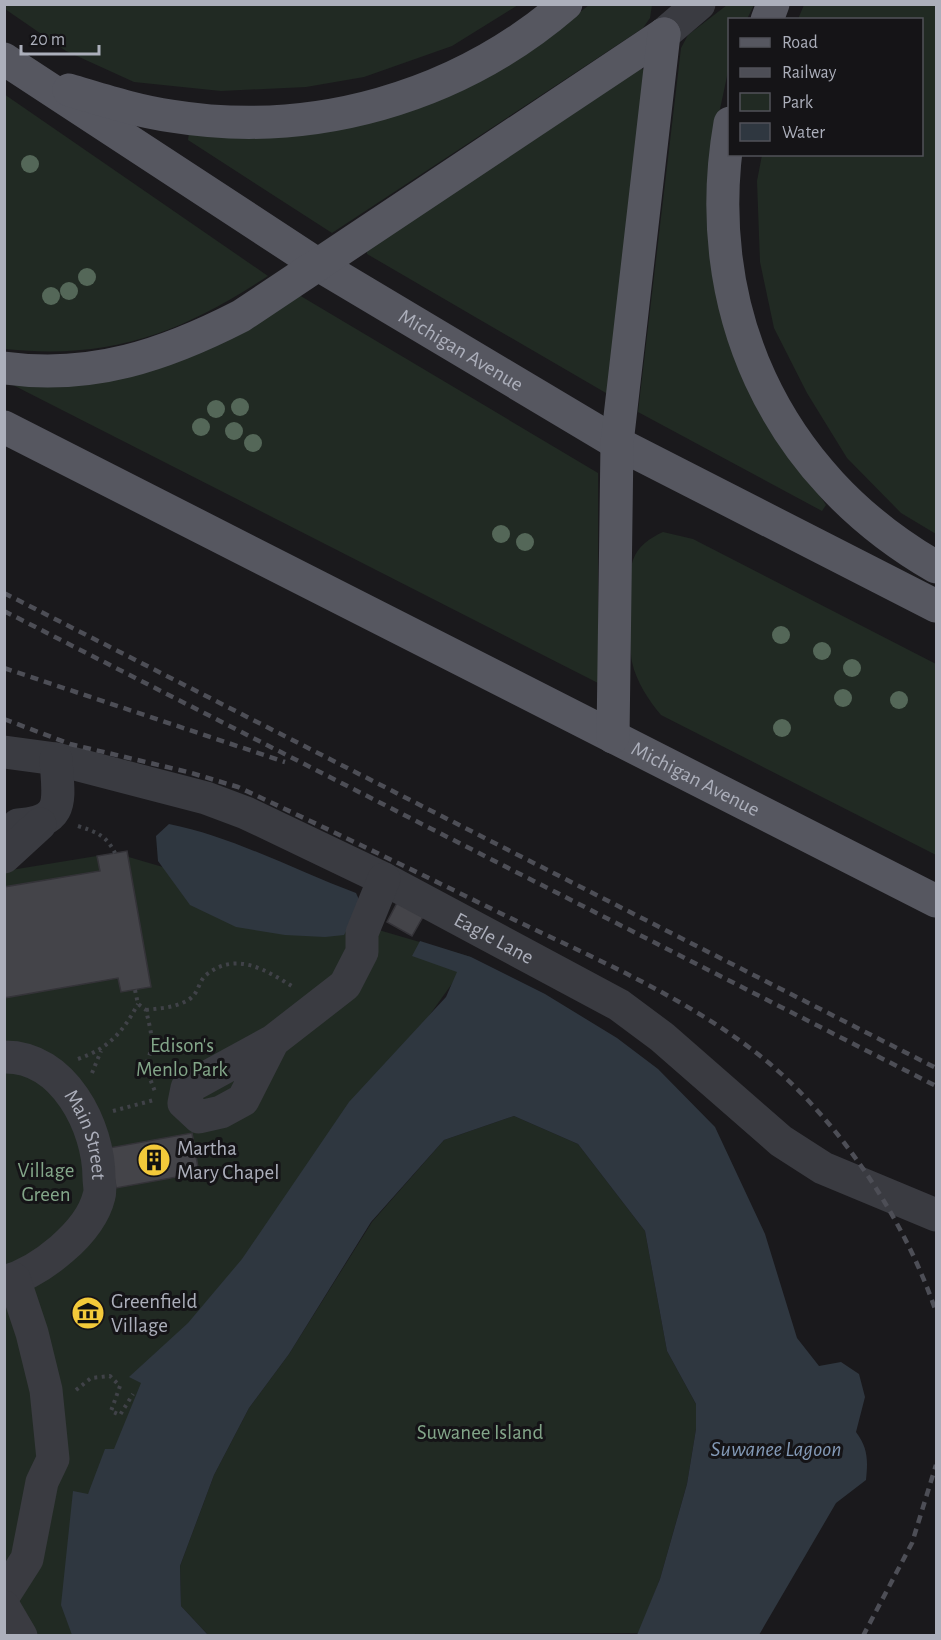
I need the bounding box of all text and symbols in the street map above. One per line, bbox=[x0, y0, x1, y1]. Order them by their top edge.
scale bar bbox=[21, 18, 99, 56]
legend bbox=[728, 18, 923, 156]
text: 20 m bbox=[30, 31, 65, 49]
text: Road bbox=[782, 34, 818, 52]
text: Railway bbox=[782, 64, 837, 82]
text: Park bbox=[782, 94, 814, 112]
text: Water bbox=[782, 124, 825, 142]
street label: Michigan Avenue bbox=[395, 305, 527, 396]
street label: Michigan Avenue bbox=[628, 738, 763, 821]
street label: Eagle Lane bbox=[451, 909, 537, 968]
park label: Edison's Menlo Park bbox=[136, 1035, 228, 1080]
street label: Main Street bbox=[60, 1086, 109, 1180]
place label: Martha Mary Chapel bbox=[177, 1138, 279, 1183]
building icon: Martha Mary Chapel bbox=[136, 1142, 172, 1178]
park label: Village Green bbox=[18, 1160, 74, 1205]
place label: Greenfield Village bbox=[111, 1291, 197, 1336]
museum icon: Greenfield Village bbox=[70, 1295, 106, 1331]
park label: Suwanee Island bbox=[417, 1422, 543, 1443]
water label: Suwanee Lagoon bbox=[710, 1438, 842, 1460]

